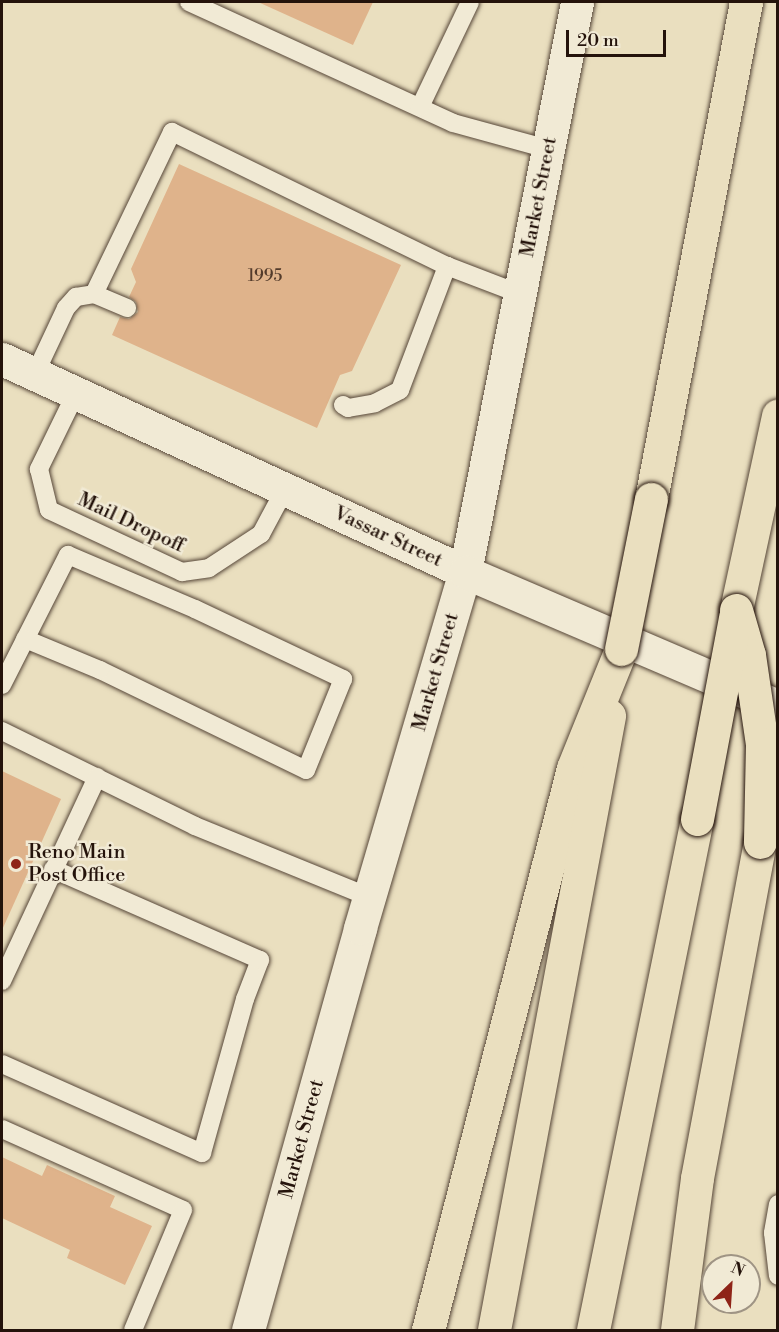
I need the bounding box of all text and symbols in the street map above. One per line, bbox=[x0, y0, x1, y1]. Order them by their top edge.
scale bar bbox=[569, 18, 670, 56]
text: 20 m bbox=[577, 29, 619, 52]
street label: Market Street bbox=[516, 135, 562, 259]
house number: 1995 bbox=[248, 266, 282, 286]
street label: Mail Dropoff bbox=[74, 488, 188, 558]
street label: Vassar Street bbox=[330, 501, 446, 573]
street label: Market Street bbox=[408, 610, 464, 734]
place label: Reno Main Post Office bbox=[28, 840, 125, 887]
marker: Reno Main Post Office bbox=[9, 857, 23, 871]
street label: Market Street bbox=[275, 1077, 329, 1201]
north arrow bbox=[701, 1254, 761, 1314]
text: N bbox=[728, 1258, 748, 1281]

